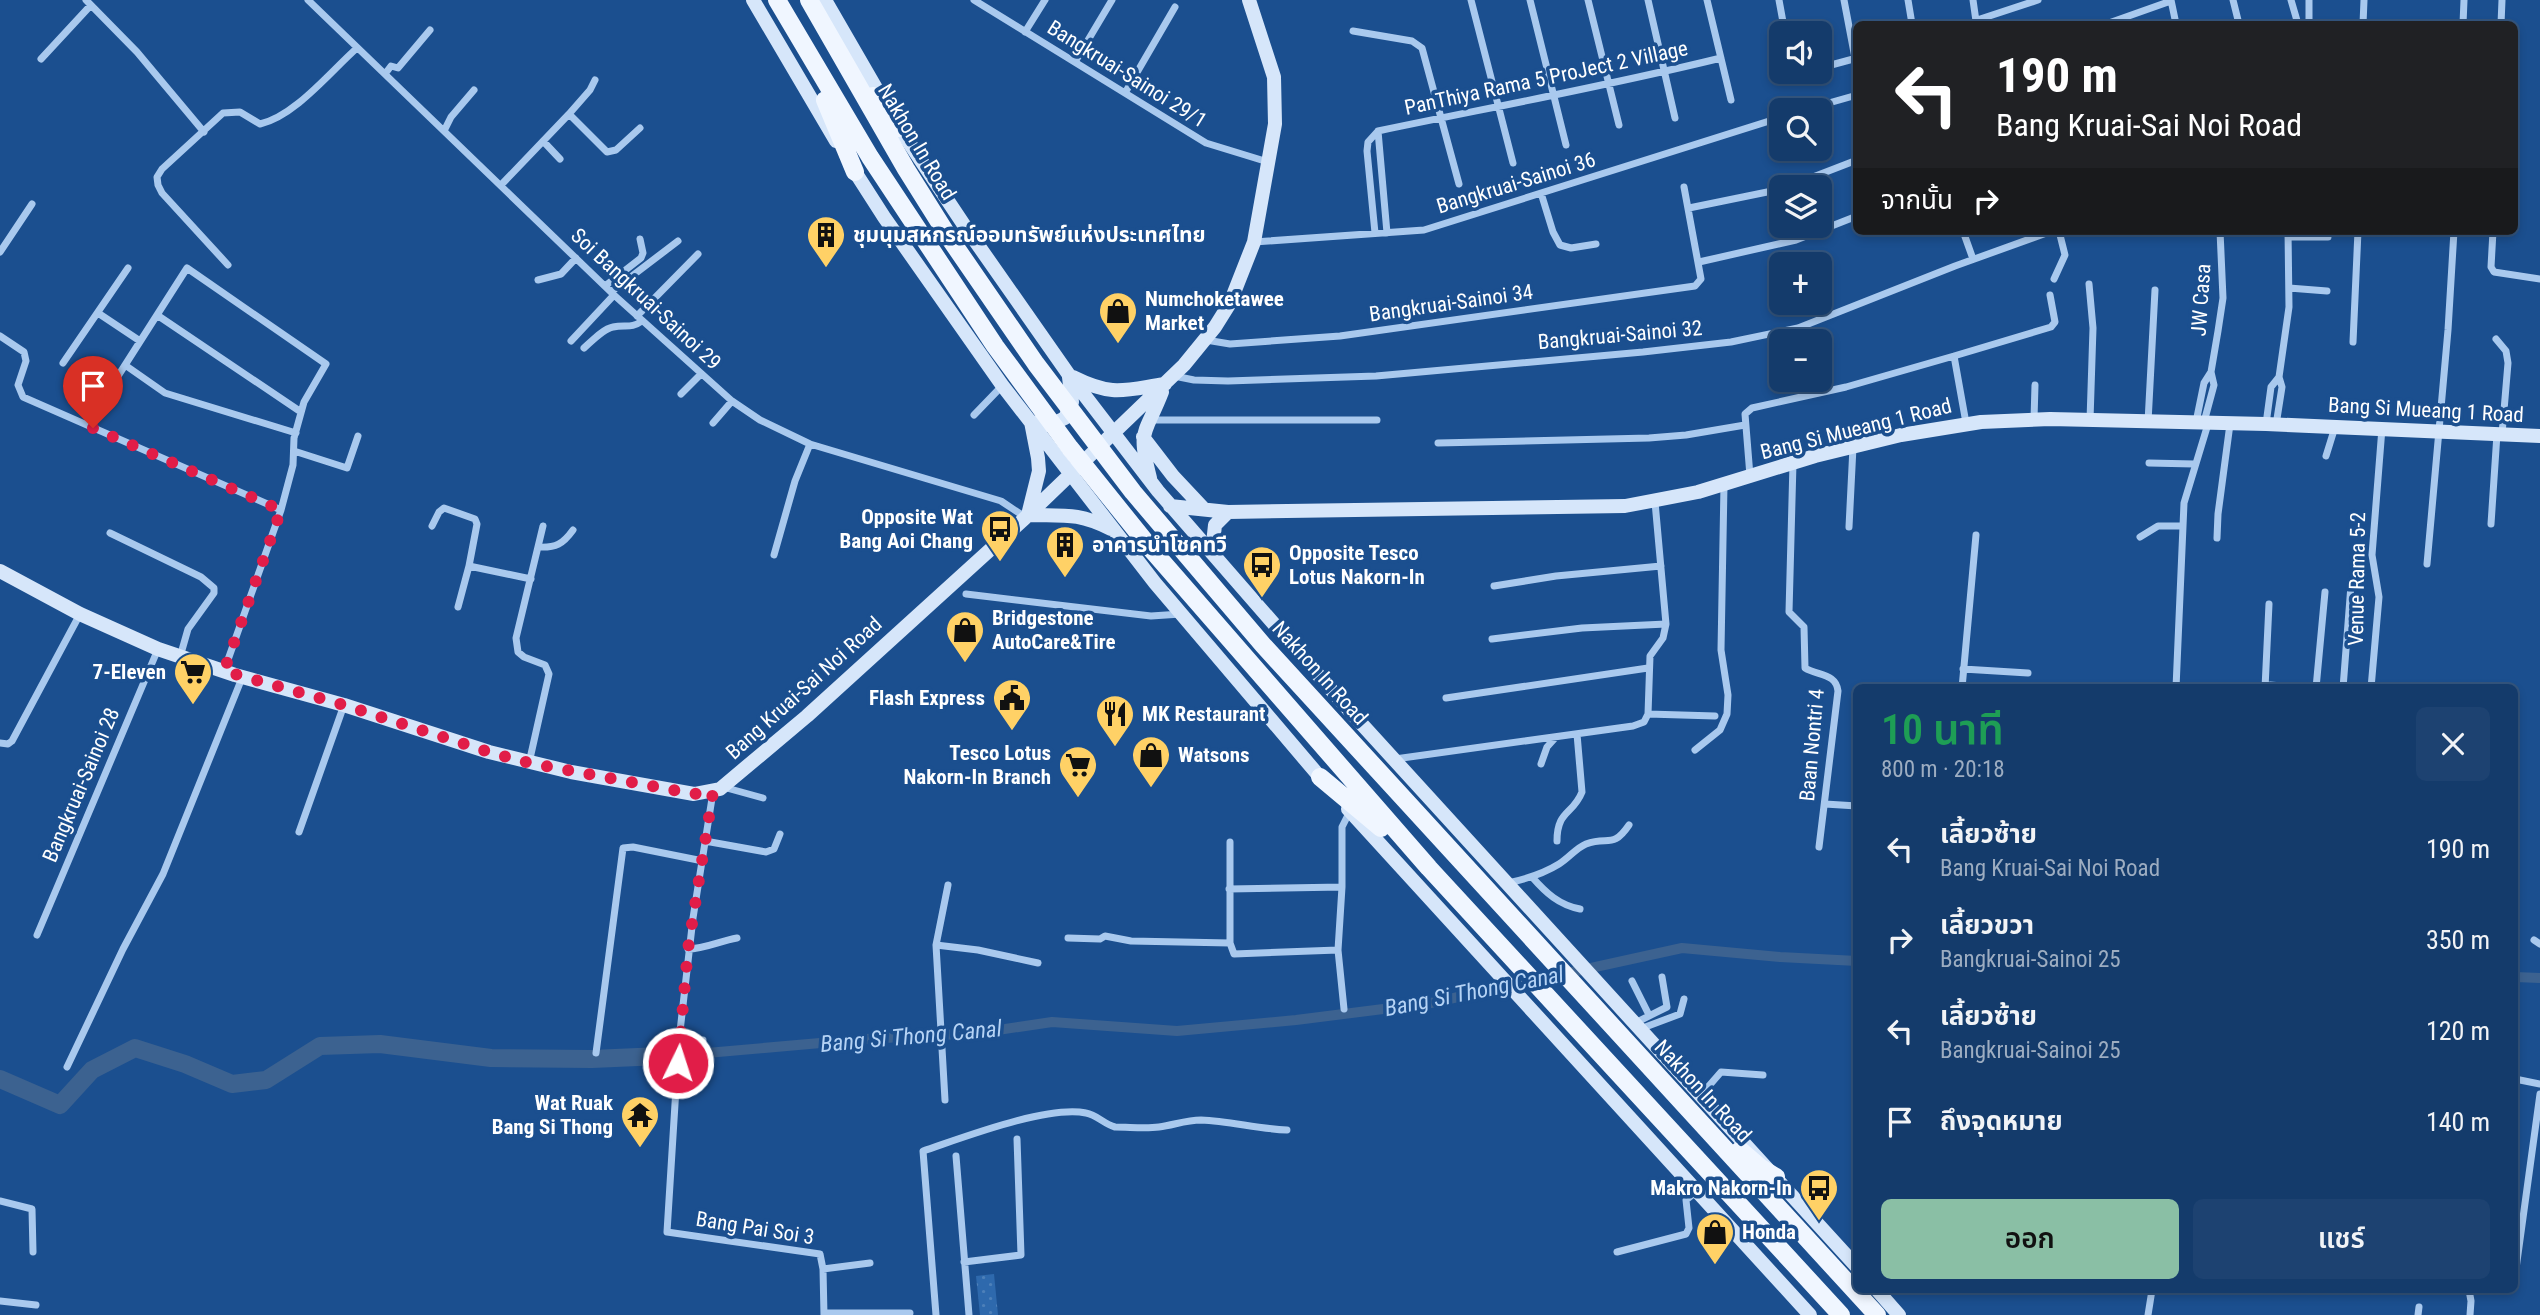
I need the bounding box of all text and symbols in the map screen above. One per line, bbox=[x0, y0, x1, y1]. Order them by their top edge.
street label: Bangkruai-Sainoi 29/1 bbox=[1043, 15, 1211, 133]
map controls bbox=[1769, 21, 1832, 392]
button: sound bbox=[1769, 21, 1832, 84]
street label: PanThiya Rama 5 ProJect 2 Village bbox=[1402, 36, 1690, 120]
text: 190 m bbox=[1996, 47, 2118, 104]
icon: left bbox=[1881, 49, 1972, 140]
street label: Nakhon In Road bbox=[873, 80, 961, 204]
button: search bbox=[1769, 98, 1832, 161]
text: Bang Kruai-Sai Noi Road bbox=[1996, 106, 2302, 144]
street label: Bangkruai-Sainoi 36 bbox=[1434, 147, 1598, 219]
button: layers bbox=[1769, 175, 1832, 238]
icon: right bbox=[1967, 182, 2005, 220]
text: จากนั้น bbox=[1881, 185, 1953, 215]
building icon: ชุมนุมสหกรณ์ออมทรัพย์แห่งประเทศไทย bbox=[805, 214, 847, 269]
street label: Soi Bangkruai-Sainoi 29 bbox=[566, 223, 726, 375]
place label: ชุมนุมสหกรณ์ออมทรัพย์แห่งประเทศไทย bbox=[853, 223, 1206, 248]
button: + bbox=[1769, 252, 1832, 315]
street label: JW Casa bbox=[2186, 263, 2216, 337]
street label: Bangkruai-Sainoi 34 bbox=[1368, 280, 1534, 326]
place label: Numchoketawee Market bbox=[1145, 287, 1284, 335]
shop icon: Numchoketawee Market bbox=[1097, 290, 1139, 345]
street label: Bangkruai-Sainoi 32 bbox=[1537, 316, 1703, 354]
button: − bbox=[1769, 329, 1832, 392]
pin bbox=[63, 356, 123, 428]
icon: arrive bbox=[74, 367, 112, 405]
street label: Bang Si Mueang 1 Road bbox=[2327, 393, 2525, 427]
street label: Bang Si Mueang 1 Road bbox=[1758, 394, 1954, 464]
place label: Opposite Wat Bang Aoi Chang bbox=[839, 505, 973, 553]
bus stop icon: Opposite Wat Bang Aoi Chang bbox=[979, 508, 1021, 563]
street label: Venue Rama 5-2 bbox=[2344, 512, 2370, 646]
building icon: อาคารนำโชคทวี bbox=[1044, 524, 1086, 579]
place label: อาคารนำโชคทวี bbox=[1092, 533, 1227, 557]
place label: Opposite Tesco Lotus Nakorn-In bbox=[1289, 541, 1425, 589]
bus stop icon: Opposite Tesco Lotus Nakorn-In bbox=[1241, 544, 1283, 599]
place label: Bridgestone AutoCare&Tire bbox=[992, 606, 1116, 654]
shop icon: Bridgestone AutoCare&Tire bbox=[944, 609, 986, 664]
street label: Bang Kruai-Sai Noi Road bbox=[721, 612, 887, 764]
street label: Nakhon In Road bbox=[1267, 616, 1373, 730]
supermarket icon: 7-Eleven bbox=[172, 651, 214, 706]
place label: 7-Eleven bbox=[93, 660, 166, 684]
public building icon: Flash Express bbox=[991, 677, 1033, 732]
place label: Flash Express bbox=[869, 686, 985, 710]
street label: Baan Nontri 4 bbox=[1795, 688, 1829, 802]
restaurant icon: MK Restaurant bbox=[1094, 693, 1136, 748]
place label: MK Restaurant bbox=[1142, 702, 1266, 726]
street label: Bangkruai-Sainoi 28 bbox=[38, 704, 124, 866]
text: 10 นาที bbox=[1881, 705, 2004, 754]
button: close bbox=[2416, 707, 2490, 781]
shop icon: Watsons bbox=[1130, 734, 1172, 789]
place label: Tesco Lotus Nakorn-In Branch bbox=[903, 741, 1051, 789]
place label: Watsons bbox=[1178, 743, 1250, 767]
supermarket icon: Tesco Lotus Nakorn-In Branch bbox=[1057, 744, 1099, 799]
text: 800 m · 20:18 bbox=[1881, 756, 2005, 783]
text: เลี้ยวซ้าย bbox=[1940, 819, 2037, 849]
icon: left bbox=[1881, 830, 1919, 868]
text: 190 m bbox=[2426, 834, 2490, 864]
text: Bang Kruai-Sai Noi Road bbox=[1940, 855, 2160, 882]
text: เลี้ยวขวา bbox=[1940, 910, 2034, 940]
icon: right bbox=[1881, 921, 1919, 959]
text: 350 m bbox=[2426, 925, 2490, 955]
text: Bangkruai-Sainoi 25 bbox=[1940, 946, 2121, 973]
water label: Bang Si Thong Canal bbox=[1382, 961, 1567, 1022]
text: เลี้ยวซ้าย bbox=[1940, 1001, 2037, 1031]
icon: left bbox=[1881, 1012, 1919, 1050]
water label: Bang Si Thong Canal bbox=[819, 1015, 1004, 1058]
text: 120 m bbox=[2426, 1016, 2490, 1046]
position arrow bbox=[641, 1026, 715, 1100]
street label: Nakhon In Road bbox=[1650, 1035, 1756, 1147]
text: Bangkruai-Sainoi 25 bbox=[1940, 1037, 2121, 1064]
place label: Wat Ruak Bang Si Thong bbox=[492, 1091, 614, 1139]
temple icon: Wat Ruak Bang Si Thong bbox=[619, 1094, 661, 1149]
icon: arrive bbox=[1881, 1103, 1919, 1141]
text: ถึงจุดหมาย bbox=[1940, 1106, 2063, 1136]
text: 140 m bbox=[2426, 1107, 2490, 1137]
bus stop icon: Makro Nakorn-In bbox=[1798, 1167, 1840, 1222]
place label: Makro Nakorn-In bbox=[1650, 1176, 1792, 1200]
button: ออก bbox=[1881, 1199, 2179, 1279]
button: แชร์ bbox=[2193, 1199, 2490, 1279]
street label: Bang Pai Soi 3 bbox=[694, 1207, 816, 1249]
shop icon: Honda bbox=[1694, 1211, 1736, 1266]
place label: Honda bbox=[1742, 1220, 1796, 1244]

